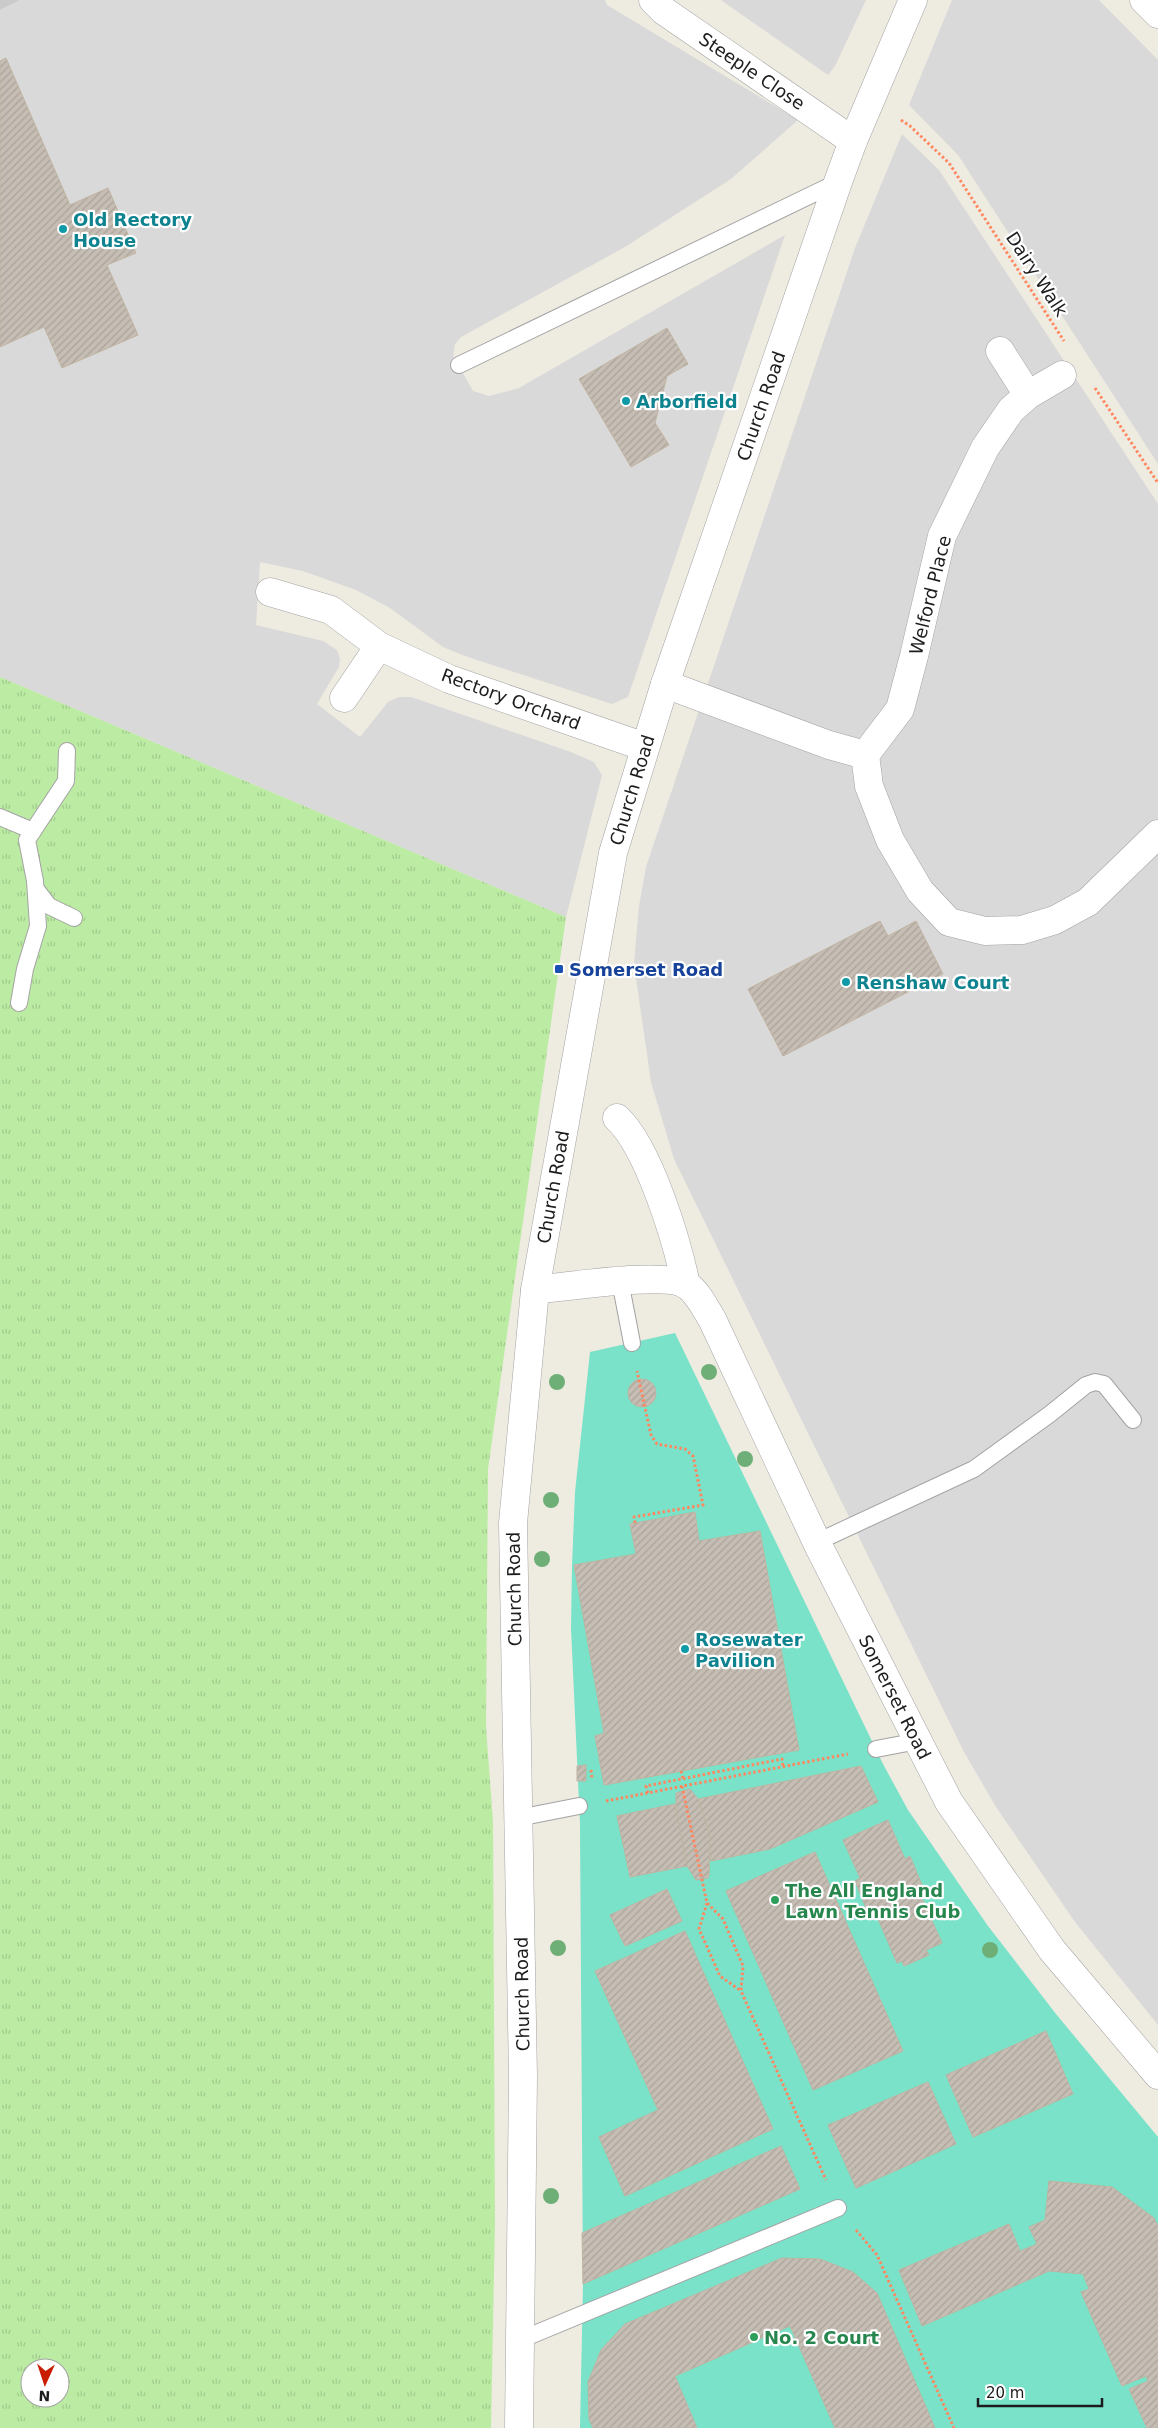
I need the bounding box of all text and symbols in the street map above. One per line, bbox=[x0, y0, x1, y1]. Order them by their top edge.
street label: Steeple Close bbox=[695, 28, 809, 114]
place label: Old Rectory House bbox=[73, 209, 192, 251]
marker: Old Rectory House bbox=[57, 223, 69, 235]
street label: Dairy Walk bbox=[1002, 228, 1072, 321]
street label: Church Road bbox=[732, 348, 790, 464]
place label: Arborfield bbox=[636, 391, 738, 412]
marker: Arborfield bbox=[620, 395, 632, 407]
street label: Welford Place bbox=[905, 533, 955, 657]
street label: Rectory Orchard bbox=[439, 664, 583, 734]
street label: Church Road bbox=[605, 732, 659, 848]
place label: Somerset Road bbox=[569, 959, 723, 980]
marker: Somerset Road bbox=[553, 963, 565, 975]
place label: Renshaw Court bbox=[856, 972, 1010, 993]
marker: Renshaw Court bbox=[840, 976, 852, 988]
street label: Church Road bbox=[533, 1129, 573, 1245]
street label: Church Road bbox=[503, 1532, 525, 1646]
place label: Rosewater Pavilion bbox=[695, 1629, 803, 1671]
street label: Somerset Road bbox=[855, 1631, 935, 1763]
marker: Rosewater Pavilion bbox=[679, 1643, 691, 1655]
place label: The All England Lawn Tennis Club bbox=[785, 1880, 960, 1922]
marker: The All England Lawn Tennis Club bbox=[769, 1894, 781, 1906]
street label: Church Road bbox=[511, 1937, 533, 2051]
place label: No. 2 Court bbox=[764, 2327, 880, 2348]
marker: No. 2 Court bbox=[748, 2331, 760, 2343]
north arrow bbox=[20, 2358, 70, 2408]
scale bar bbox=[978, 2376, 1102, 2408]
text: 20 m bbox=[986, 2384, 1024, 2402]
text: N bbox=[38, 2388, 51, 2404]

